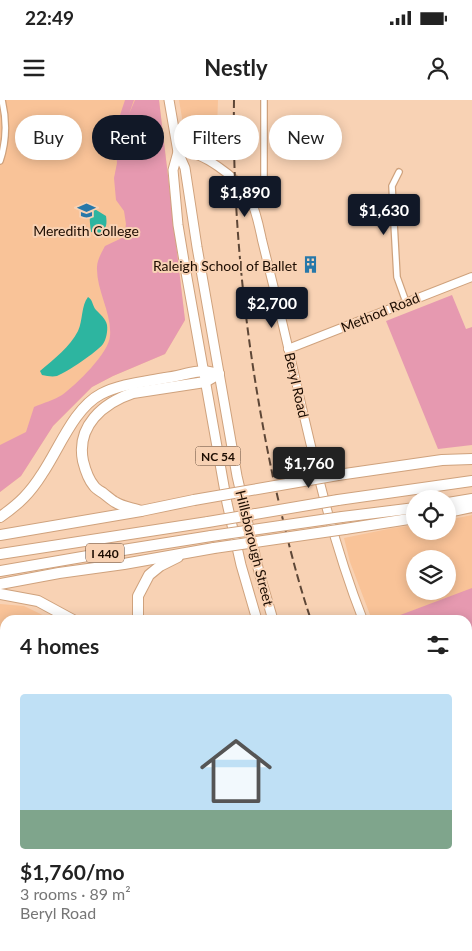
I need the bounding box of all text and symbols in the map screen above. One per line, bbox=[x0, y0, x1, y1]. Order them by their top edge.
text: 22:49 bbox=[25, 6, 74, 29]
icon: menu bbox=[20, 54, 48, 82]
text: Nestly bbox=[204, 54, 268, 81]
icon: person bbox=[424, 54, 452, 82]
chip: Buy bbox=[15, 115, 82, 160]
chip: Rent bbox=[92, 115, 164, 160]
chip: Filters bbox=[174, 115, 259, 160]
chip: New bbox=[269, 115, 342, 160]
pin: $1,890 bbox=[204, 176, 286, 218]
text: $1,890 bbox=[220, 182, 270, 201]
pin: $1,630 bbox=[343, 194, 425, 236]
school or university icon: Meredith College bbox=[76, 200, 96, 220]
text: $1,630 bbox=[359, 200, 409, 219]
place label: Meredith College bbox=[33, 222, 139, 239]
building icon: Raleigh School of Ballet bbox=[301, 255, 321, 275]
place label: Raleigh School of Ballet bbox=[153, 257, 297, 274]
pin: $2,700 bbox=[231, 286, 313, 329]
street label: Method Road bbox=[338, 289, 422, 335]
text: $2,700 bbox=[247, 293, 297, 312]
street label: Beryl Road bbox=[281, 351, 313, 419]
road number: NC 54 bbox=[196, 446, 240, 466]
pin: $1,760 bbox=[268, 446, 350, 489]
text: $1,760 bbox=[284, 453, 334, 472]
street label: Hillsborough Street bbox=[232, 488, 278, 608]
map controls bbox=[406, 490, 456, 600]
button: locate bbox=[406, 490, 456, 540]
road number: I 440 bbox=[86, 543, 124, 562]
button: layers bbox=[406, 550, 456, 600]
icon: filters bbox=[424, 631, 452, 659]
text: 4 homes bbox=[20, 633, 99, 658]
icon: home bbox=[191, 726, 281, 816]
text: $1,760/mo bbox=[20, 859, 125, 884]
text: 3 rooms · 89 m² bbox=[20, 884, 131, 903]
text: Beryl Road bbox=[20, 903, 96, 922]

